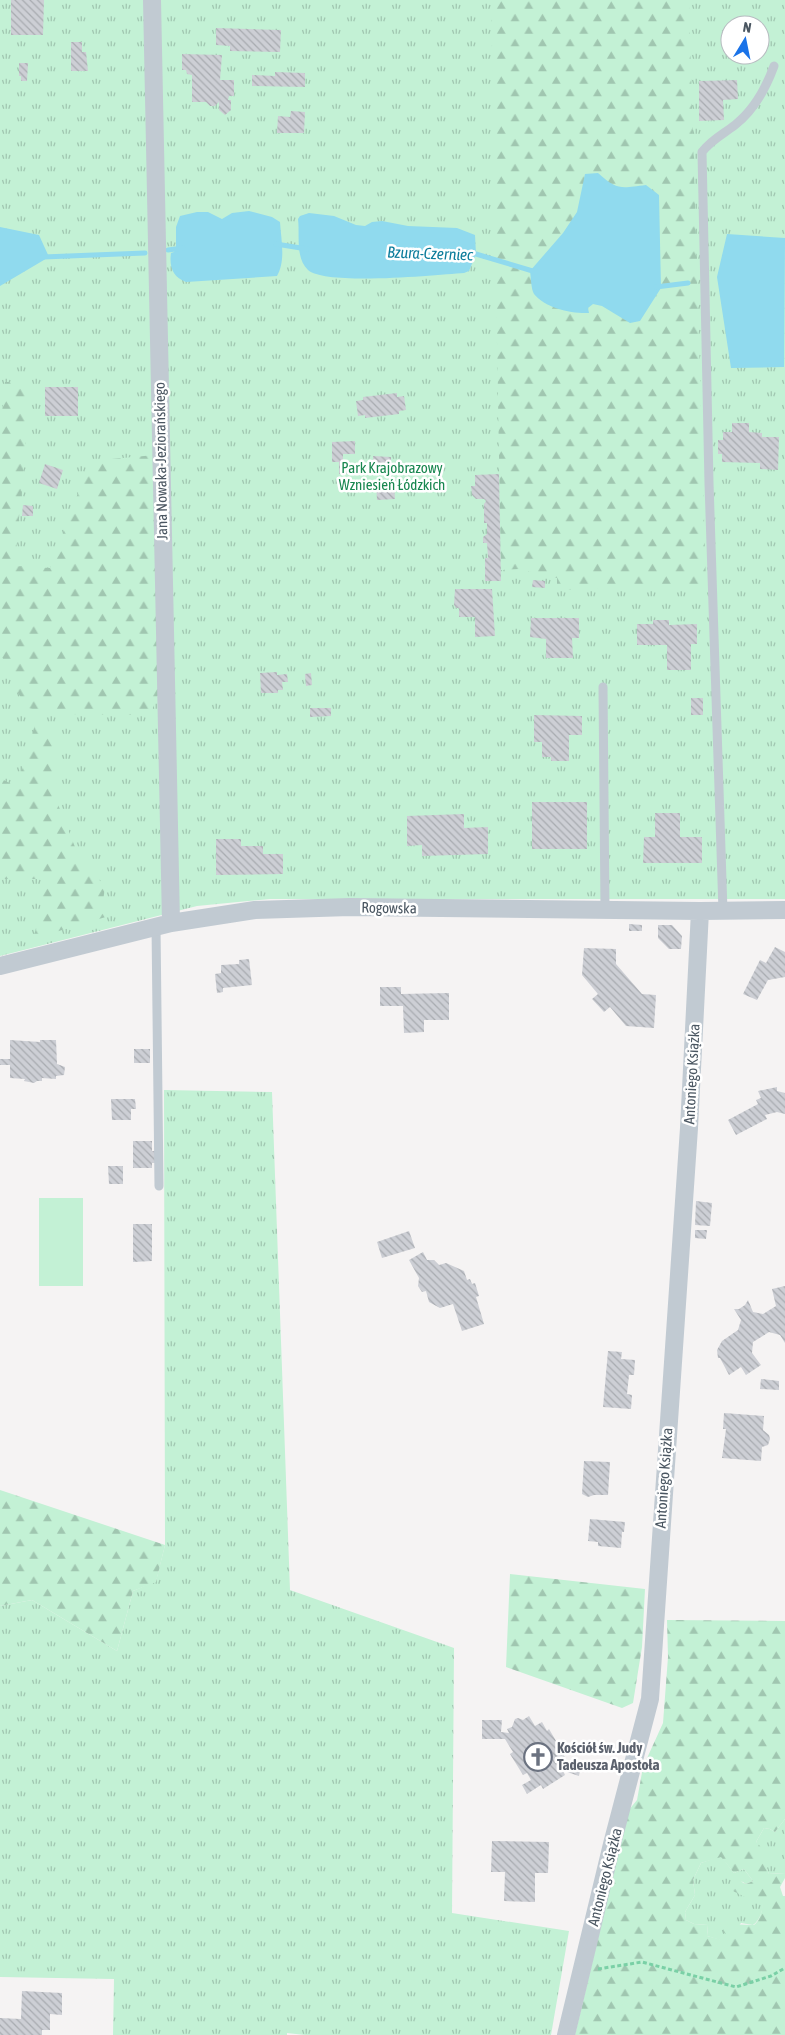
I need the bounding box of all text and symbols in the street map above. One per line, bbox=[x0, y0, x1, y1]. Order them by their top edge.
north arrow bbox=[720, 15, 770, 65]
text: N bbox=[742, 19, 753, 36]
water label: Bzura-Czerniec bbox=[387, 243, 474, 264]
street label: Jana Nowaka-Jeziorańskiego bbox=[151, 382, 170, 540]
park label: Park Krajobrazowy Wzniesień Łódzkich bbox=[339, 459, 445, 493]
street label: Rogowska bbox=[361, 899, 417, 916]
street label: Antoniego Książka bbox=[680, 1023, 703, 1125]
street label: Antoniego Książka bbox=[652, 1427, 675, 1529]
place label: Kościół św. Judy Tadeusza Apostoła bbox=[557, 1739, 659, 1773]
church icon: Kościół św. Judy Tadeusza Apostoła bbox=[523, 1742, 553, 1772]
street label: Antoniego Książka bbox=[584, 1826, 625, 1928]

